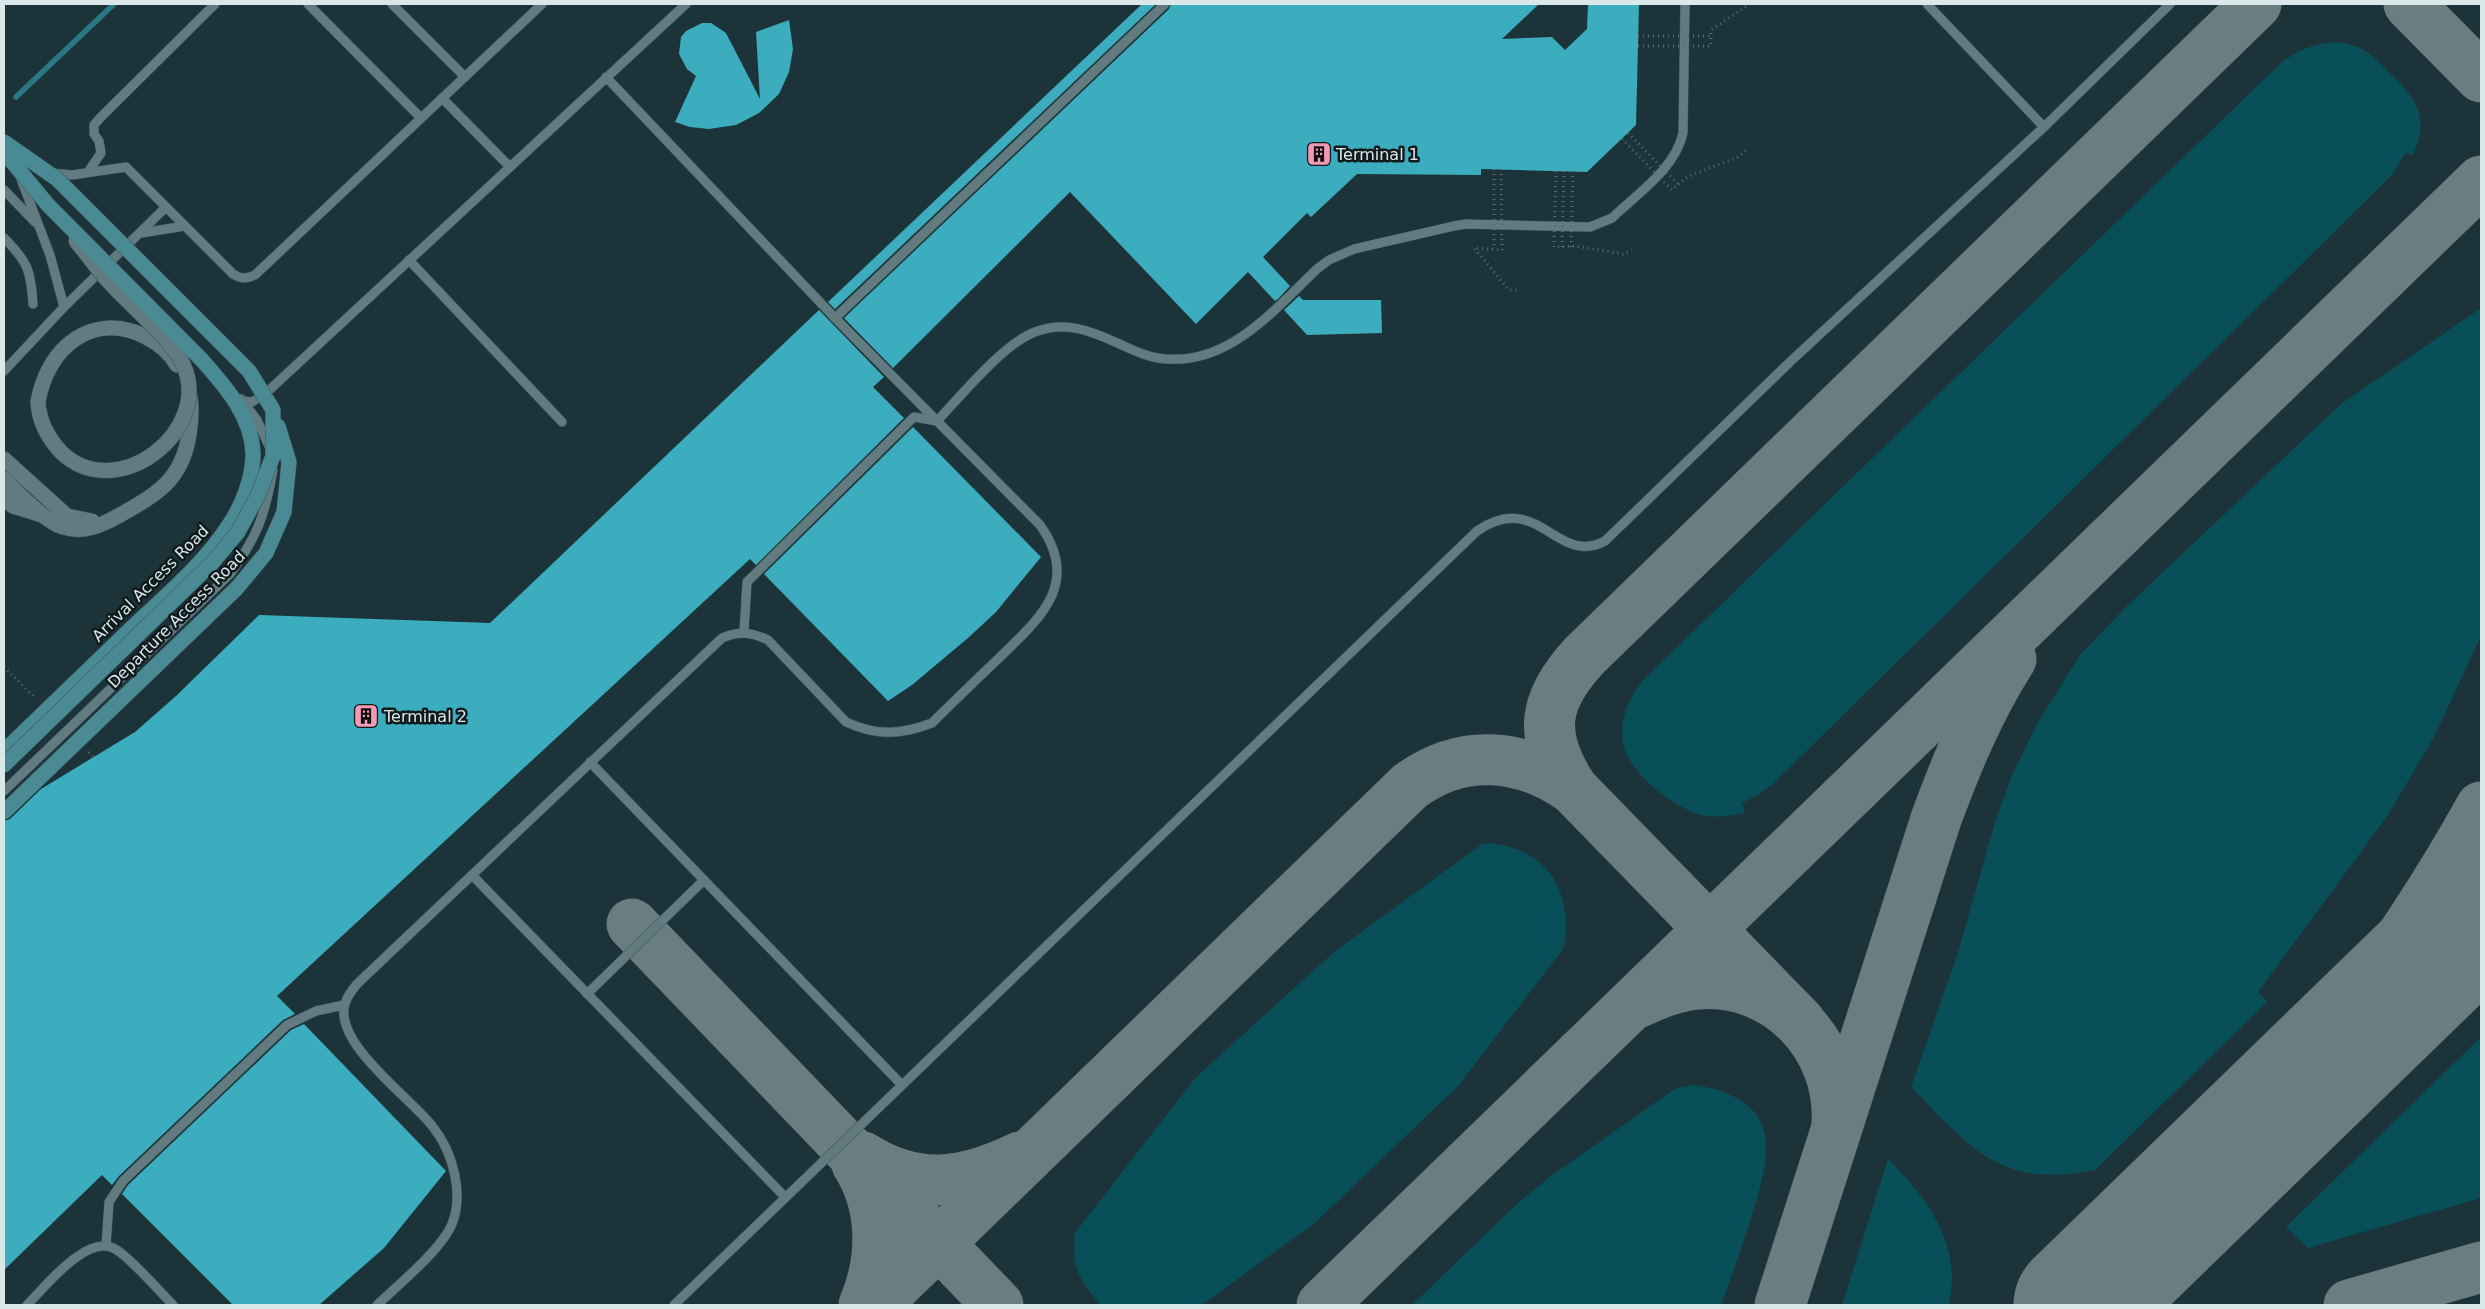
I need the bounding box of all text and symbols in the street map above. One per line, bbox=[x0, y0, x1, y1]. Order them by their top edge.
building icon: Terminal 1 bbox=[1306, 141, 1332, 167]
place label: Terminal 1 bbox=[1335, 145, 1419, 164]
street label: Arrival Access Road bbox=[88, 521, 213, 646]
street label: Departure Access Road bbox=[104, 547, 249, 692]
building icon: Terminal 2 bbox=[353, 703, 379, 729]
place label: Terminal 2 bbox=[383, 707, 467, 726]

